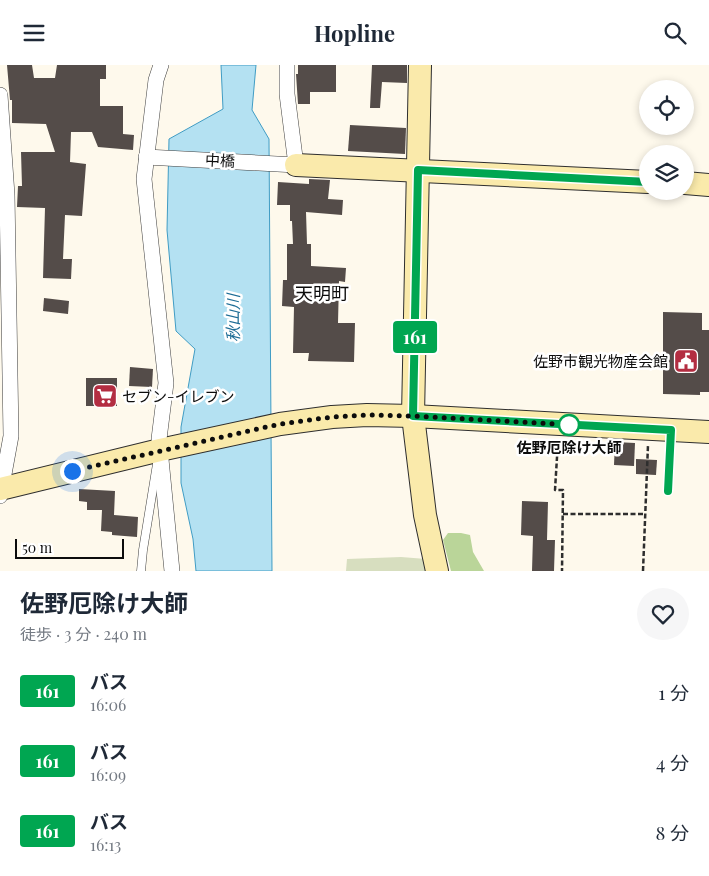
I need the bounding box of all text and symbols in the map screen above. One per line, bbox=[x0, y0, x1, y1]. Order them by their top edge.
text: Hopline bbox=[314, 18, 395, 48]
icon: menu bbox=[20, 19, 48, 47]
icon: search bbox=[661, 19, 689, 47]
map controls bbox=[639, 80, 694, 200]
button: locate bbox=[639, 80, 694, 135]
button: layers bbox=[639, 145, 694, 200]
street label: 中橋 bbox=[204, 149, 236, 171]
district label: 天明町 bbox=[295, 281, 349, 305]
water label: 秋山川 bbox=[222, 292, 243, 342]
line badge: 161 bbox=[386, 321, 444, 353]
text: 161 bbox=[403, 325, 427, 349]
public building icon: 佐野市観光物産会館 bbox=[673, 348, 699, 374]
place label: 佐野市観光物産会館 bbox=[533, 351, 668, 371]
supermarket icon: セブン-イレブン bbox=[92, 383, 118, 409]
place label: セブン-イレブン bbox=[122, 386, 235, 406]
marker: 佐野厄除け大師 bbox=[558, 414, 580, 436]
place label: 佐野厄除け大師 bbox=[516, 437, 622, 457]
your location bbox=[60, 459, 85, 484]
scale bar bbox=[15, 536, 124, 559]
text: 50 m bbox=[22, 538, 52, 557]
text: 佐野厄除け大師 bbox=[20, 586, 188, 618]
button: heart bbox=[637, 588, 689, 640]
text: 徒歩 · 3 分 · 240 m bbox=[20, 623, 147, 644]
text: バス bbox=[90, 668, 128, 694]
text: 161 bbox=[36, 679, 59, 703]
text: 1 分 bbox=[658, 679, 689, 705]
text: 16:06 bbox=[90, 694, 126, 715]
text: バス bbox=[90, 738, 128, 764]
text: 161 bbox=[36, 749, 59, 773]
text: 4 分 bbox=[656, 749, 689, 775]
text: 16:09 bbox=[90, 764, 126, 785]
text: バス bbox=[90, 808, 128, 834]
text: 161 bbox=[36, 819, 59, 843]
text: 8 分 bbox=[655, 819, 689, 845]
text: 16:13 bbox=[90, 834, 121, 855]

